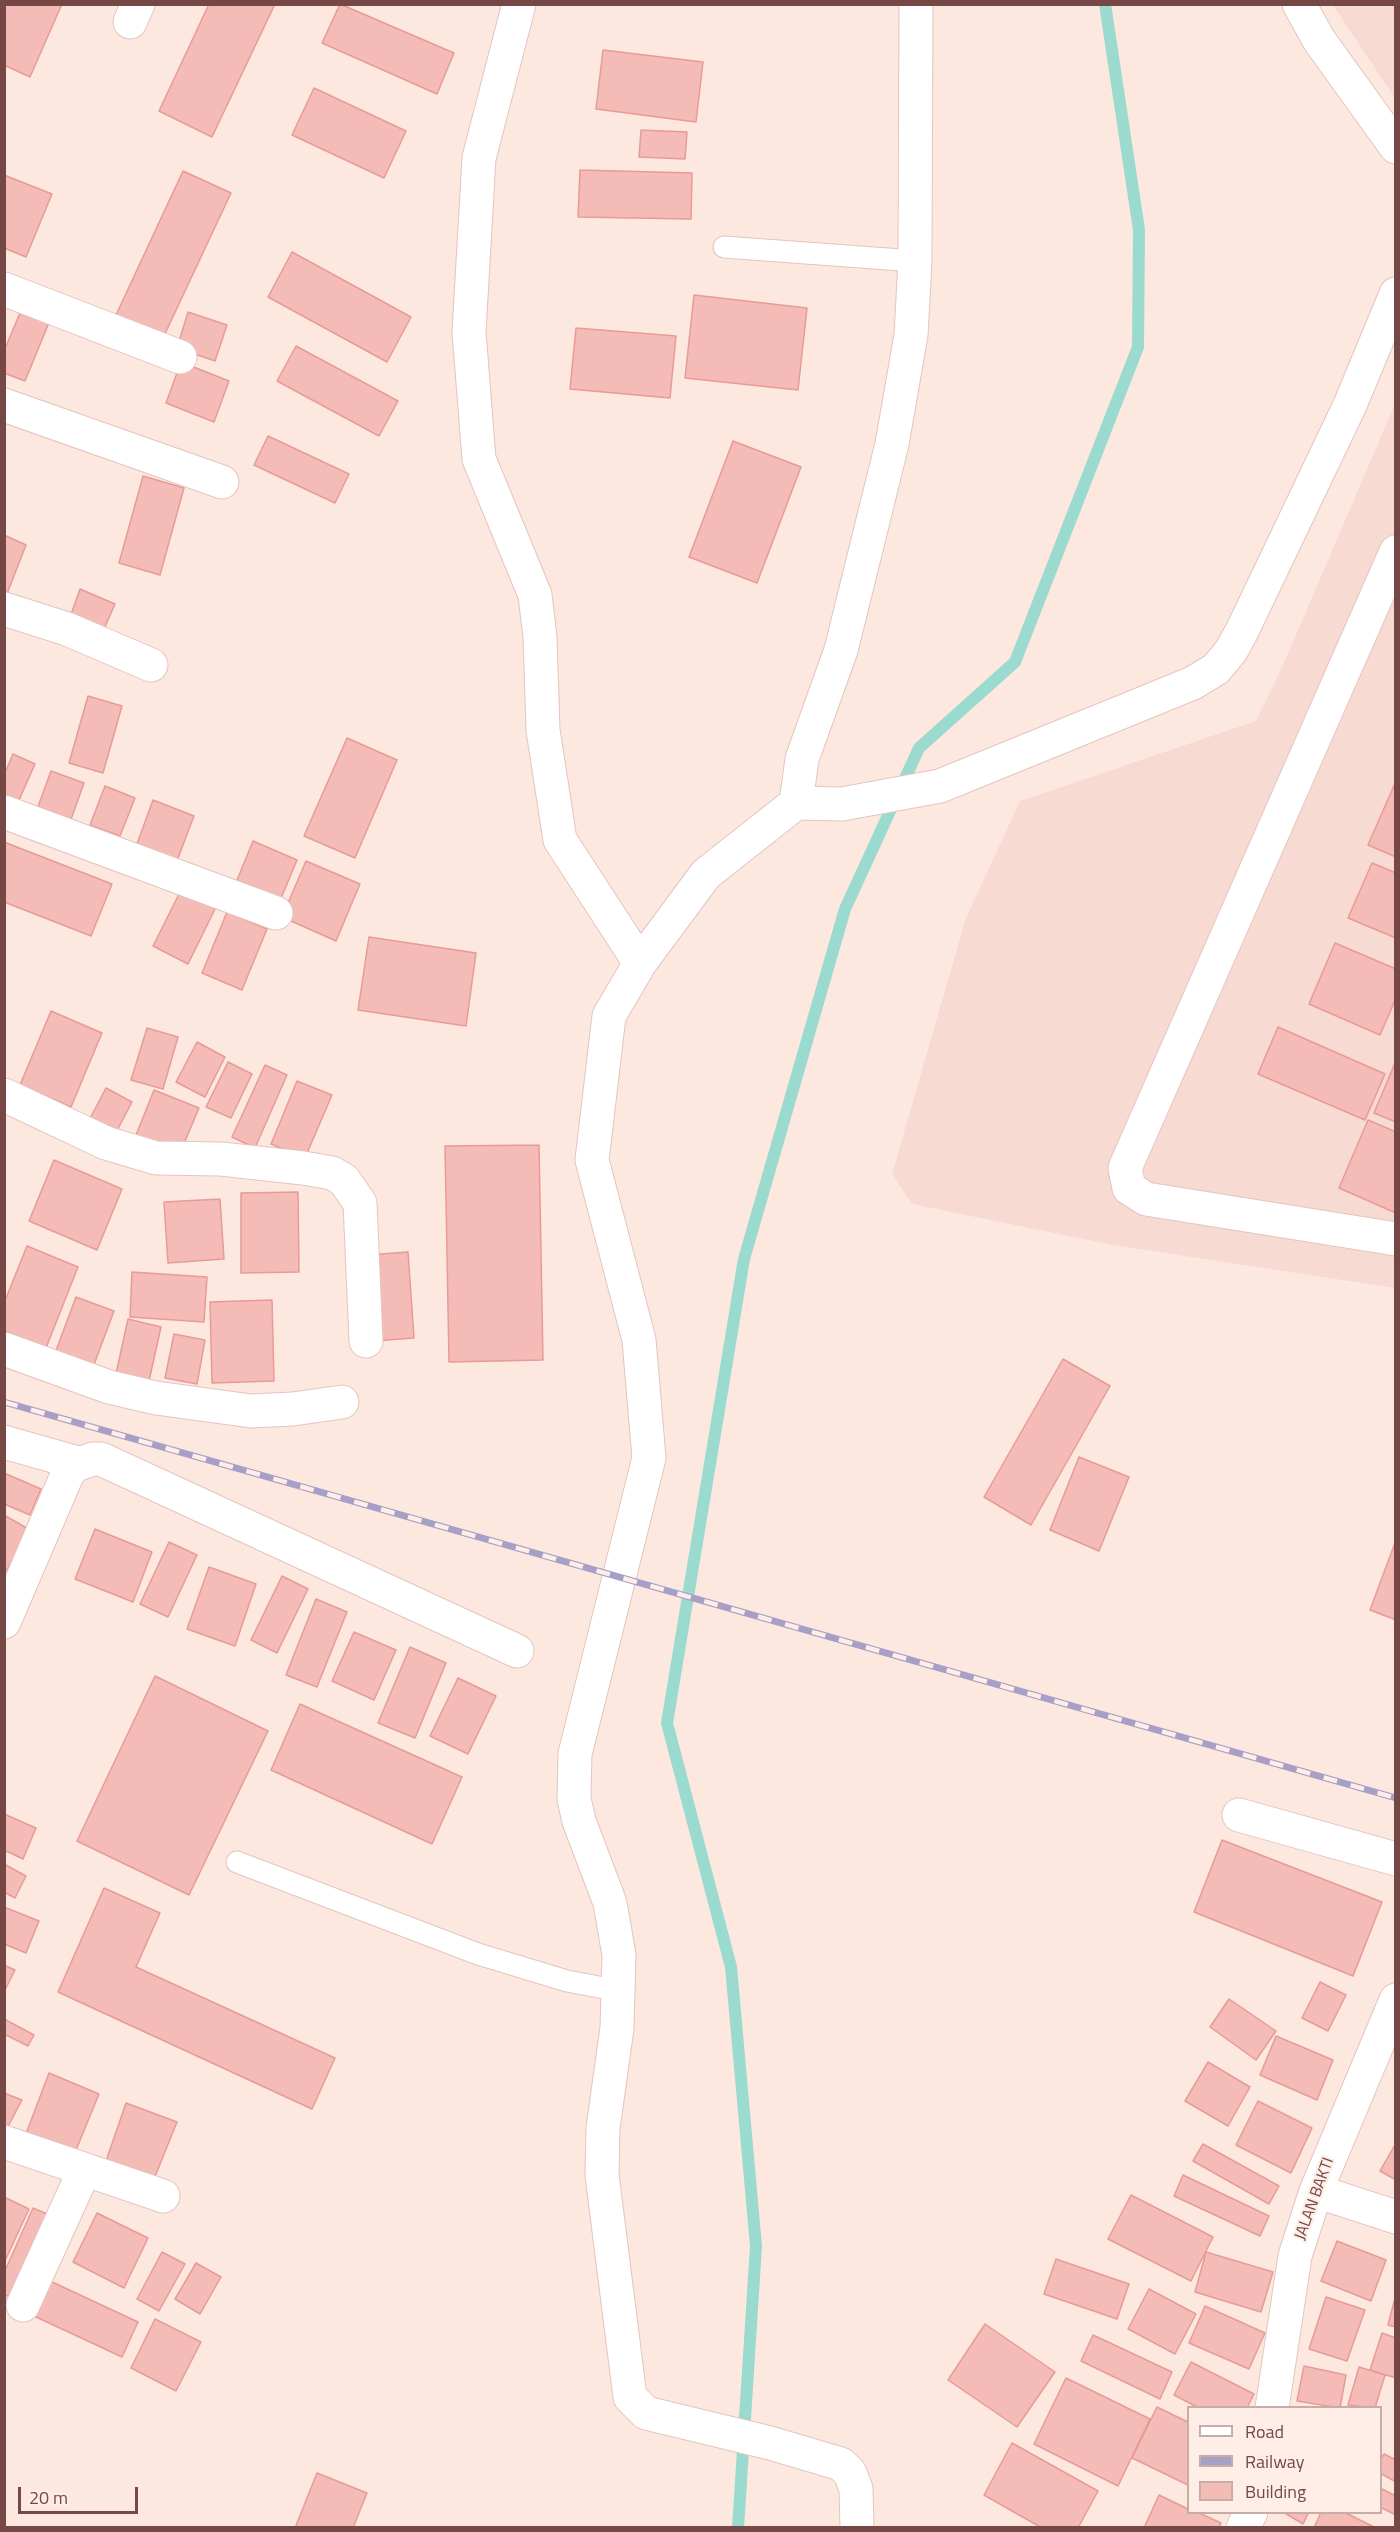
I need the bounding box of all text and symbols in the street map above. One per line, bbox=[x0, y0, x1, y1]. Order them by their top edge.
street label: JALAN BAKTI bbox=[1291, 2155, 1339, 2243]
legend bbox=[1187, 2406, 1382, 2514]
text: Road bbox=[1245, 2418, 1284, 2445]
text: Railway bbox=[1245, 2448, 1304, 2475]
scale bar bbox=[21, 2475, 141, 2513]
text: Building bbox=[1245, 2478, 1306, 2505]
text: 20 m bbox=[29, 2484, 68, 2511]

